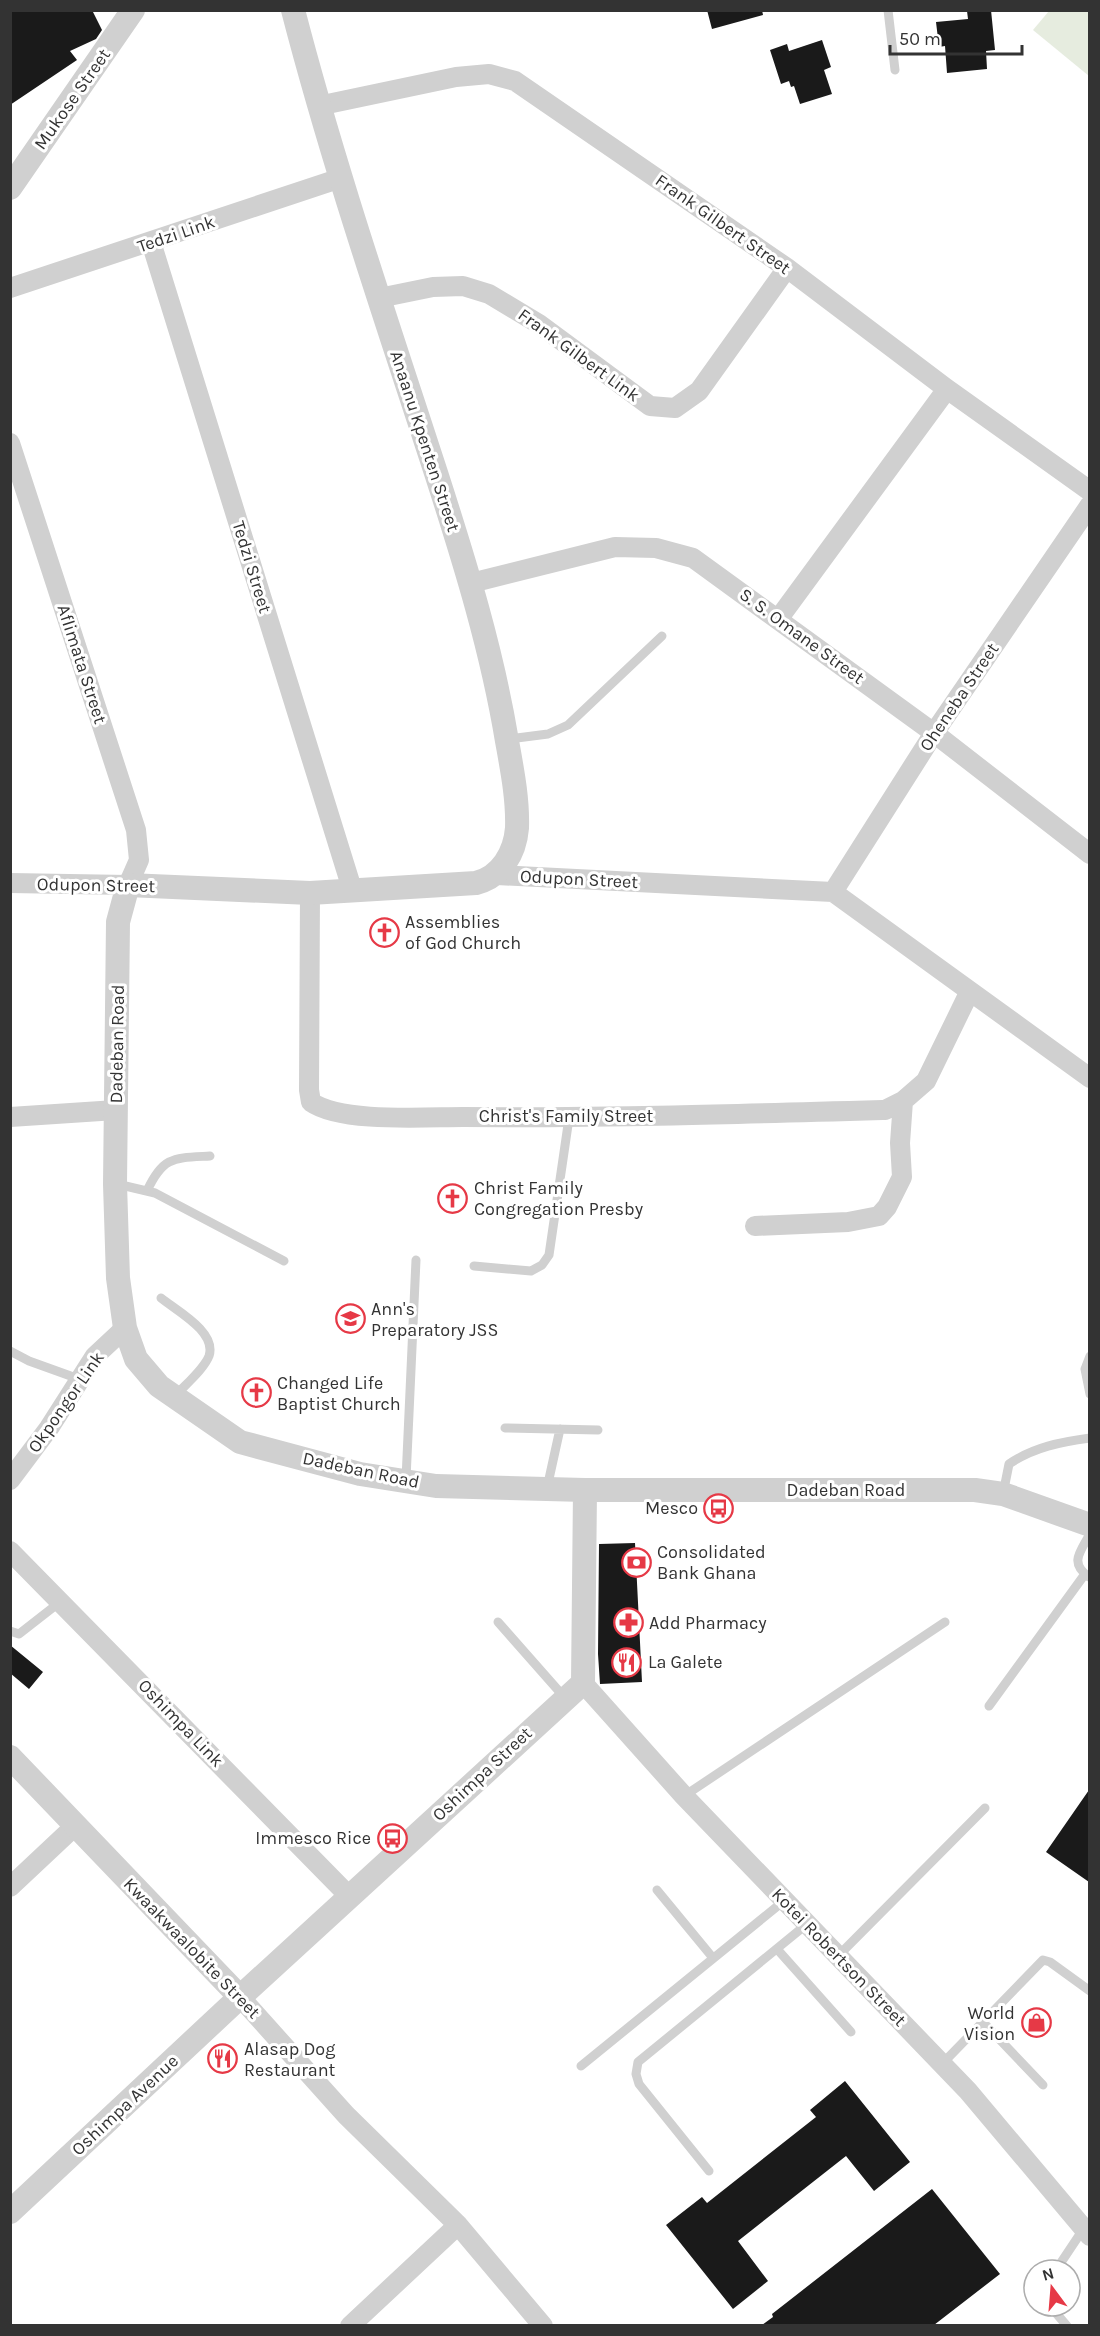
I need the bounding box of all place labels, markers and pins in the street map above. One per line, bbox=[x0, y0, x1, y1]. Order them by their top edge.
place label: Assemblies of God Church bbox=[405, 911, 521, 954]
church icon: Assemblies of God Church bbox=[368, 916, 400, 948]
place label: Christ Family Congregation Presby bbox=[474, 1177, 644, 1220]
church icon: Christ Family Congregation Presby bbox=[437, 1182, 469, 1214]
place label: Ann's Preparatory JSS bbox=[371, 1298, 498, 1341]
school or university icon: Ann's Preparatory JSS bbox=[334, 1303, 366, 1335]
place label: Changed Life Baptist Church bbox=[277, 1372, 401, 1415]
church icon: Changed Life Baptist Church bbox=[240, 1377, 272, 1409]
bus stop icon: Mesco bbox=[703, 1492, 735, 1524]
place label: Mesco bbox=[645, 1497, 698, 1519]
place label: Consolidated Bank Ghana bbox=[657, 1541, 766, 1584]
bank icon: Consolidated Bank Ghana bbox=[620, 1546, 652, 1578]
pharmacy icon: Add Pharmacy bbox=[612, 1607, 644, 1639]
place label: Add Pharmacy bbox=[649, 1612, 767, 1634]
restaurant icon: La Galete bbox=[611, 1646, 643, 1678]
place label: La Galete bbox=[648, 1651, 722, 1673]
bus stop icon: Immesco Rice bbox=[376, 1822, 408, 1854]
place label: Immesco Rice bbox=[255, 1827, 371, 1849]
place label: World Vision bbox=[964, 2002, 1015, 2045]
shop icon: World Vision bbox=[1020, 2007, 1052, 2039]
place label: Alasap Dog Restaurant bbox=[244, 2038, 336, 2081]
restaurant icon: Alasap Dog Restaurant bbox=[207, 2043, 239, 2075]

